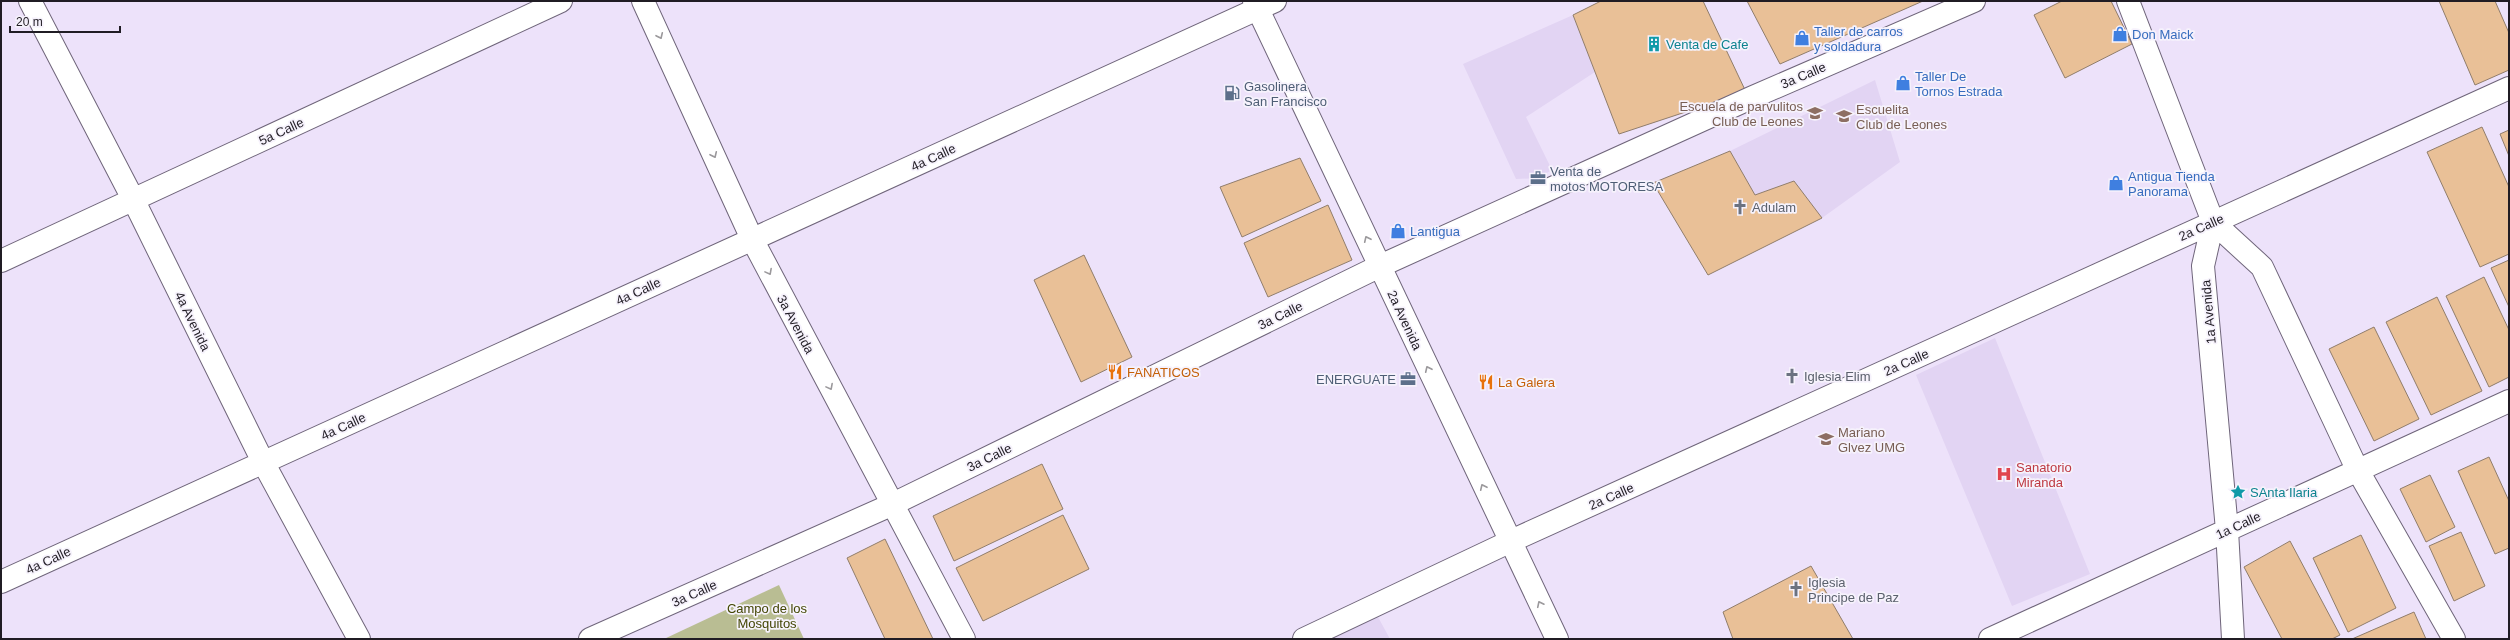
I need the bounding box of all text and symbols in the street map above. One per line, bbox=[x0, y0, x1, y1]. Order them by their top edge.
scale bar bbox=[10, 8, 120, 34]
text: 20 m bbox=[16, 15, 43, 29]
place label: Taller de carros y soldadura bbox=[1814, 24, 1903, 54]
shop icon: Don Maick bbox=[2111, 25, 2129, 43]
place label: Don Maick bbox=[2132, 27, 2194, 42]
shop icon: Taller de carros y soldadura bbox=[1793, 29, 1811, 47]
one-way arrow bbox=[655, 33, 663, 40]
building icon: Venta de Cafe bbox=[1645, 35, 1663, 53]
place label: Venta de Cafe bbox=[1666, 37, 1748, 52]
street label: 3a Calle bbox=[1778, 59, 1828, 92]
place label: Taller De Tornos Estrada bbox=[1915, 69, 2003, 99]
shop icon: Taller De Tornos Estrada bbox=[1894, 74, 1912, 92]
place label: Gasolinera San Francisco bbox=[1244, 79, 1327, 109]
fuel station icon: Gasolinera San Francisco bbox=[1223, 84, 1241, 102]
place label: Escuela de parvulitos Club de Leones bbox=[1679, 99, 1803, 129]
place label: Escuelita Club de Leones bbox=[1856, 102, 1948, 132]
school or university icon: Escuela de parvulitos Club de Leones bbox=[1806, 104, 1824, 122]
school or university icon: Escuelita Club de Leones bbox=[1835, 107, 1853, 125]
street label: 5a Calle bbox=[256, 115, 306, 148]
street label: 4a Calle bbox=[908, 141, 958, 174]
one-way arrow bbox=[709, 150, 717, 158]
place label: Venta de motos MOTORESA bbox=[1550, 164, 1664, 194]
office icon: Venta de motos MOTORESA bbox=[1529, 169, 1547, 187]
place label: Antigua Tienda Panorama bbox=[2128, 169, 2216, 199]
shop icon: Antigua Tienda Panorama bbox=[2107, 174, 2125, 192]
church icon: Adulam bbox=[1731, 198, 1749, 216]
place label: Adulam bbox=[1752, 200, 1796, 215]
street label: 2a Calle bbox=[2176, 211, 2226, 244]
shop icon: Lantigua bbox=[1389, 222, 1407, 240]
place label: Lantigua bbox=[1410, 224, 1461, 239]
one-way arrow bbox=[1364, 235, 1372, 243]
one-way arrow bbox=[765, 268, 772, 275]
street label: 4a Calle bbox=[613, 275, 663, 308]
street label: 1a Avenida bbox=[2198, 279, 2219, 345]
street label: 2a Avenida bbox=[1384, 288, 1425, 353]
street label: 4a Avenida bbox=[172, 289, 214, 354]
street label: 3a Avenida bbox=[774, 292, 818, 357]
street label: 3a Calle bbox=[1255, 298, 1305, 333]
street label: 2a Calle bbox=[1881, 346, 1931, 379]
restaurant icon: FANATICOS bbox=[1106, 363, 1124, 381]
place label: FANATICOS bbox=[1127, 365, 1200, 380]
one-way arrow bbox=[1425, 366, 1433, 373]
church icon: Iglesia Elim bbox=[1783, 367, 1801, 385]
place label: Iglesia Elim bbox=[1804, 369, 1870, 384]
office icon: ENERGUATE bbox=[1399, 370, 1417, 388]
place label: ENERGUATE bbox=[1316, 372, 1396, 387]
restaurant icon: La Galera bbox=[1477, 373, 1495, 391]
place label: La Galera bbox=[1498, 375, 1556, 390]
one-way arrow bbox=[825, 383, 832, 390]
street label: 4a Calle bbox=[318, 410, 368, 443]
place label: Mariano Glvez UMG bbox=[1838, 425, 1905, 455]
school or university icon: Mariano Glvez UMG bbox=[1817, 430, 1835, 448]
street label: 3a Calle bbox=[964, 440, 1014, 475]
place label: Sanatorio Miranda bbox=[2016, 460, 2072, 490]
hospital icon: Sanatorio Miranda bbox=[1995, 465, 2013, 483]
street label: 2a Calle bbox=[1586, 480, 1636, 513]
place icon: SAnta Ilaria bbox=[2229, 483, 2247, 501]
one-way arrow bbox=[1480, 484, 1488, 491]
place label: SAnta Ilaria bbox=[2250, 485, 2318, 500]
street label: 1a Calle bbox=[2213, 509, 2263, 542]
street label: 4a Calle bbox=[23, 544, 73, 577]
place label: Iglesia Principe de Paz bbox=[1808, 575, 1899, 605]
street label: 3a Calle bbox=[669, 577, 719, 610]
church icon: Iglesia Principe de Paz bbox=[1787, 580, 1805, 598]
park label: Campo de los Mosquitos bbox=[727, 601, 808, 631]
one-way arrow bbox=[1537, 601, 1544, 608]

